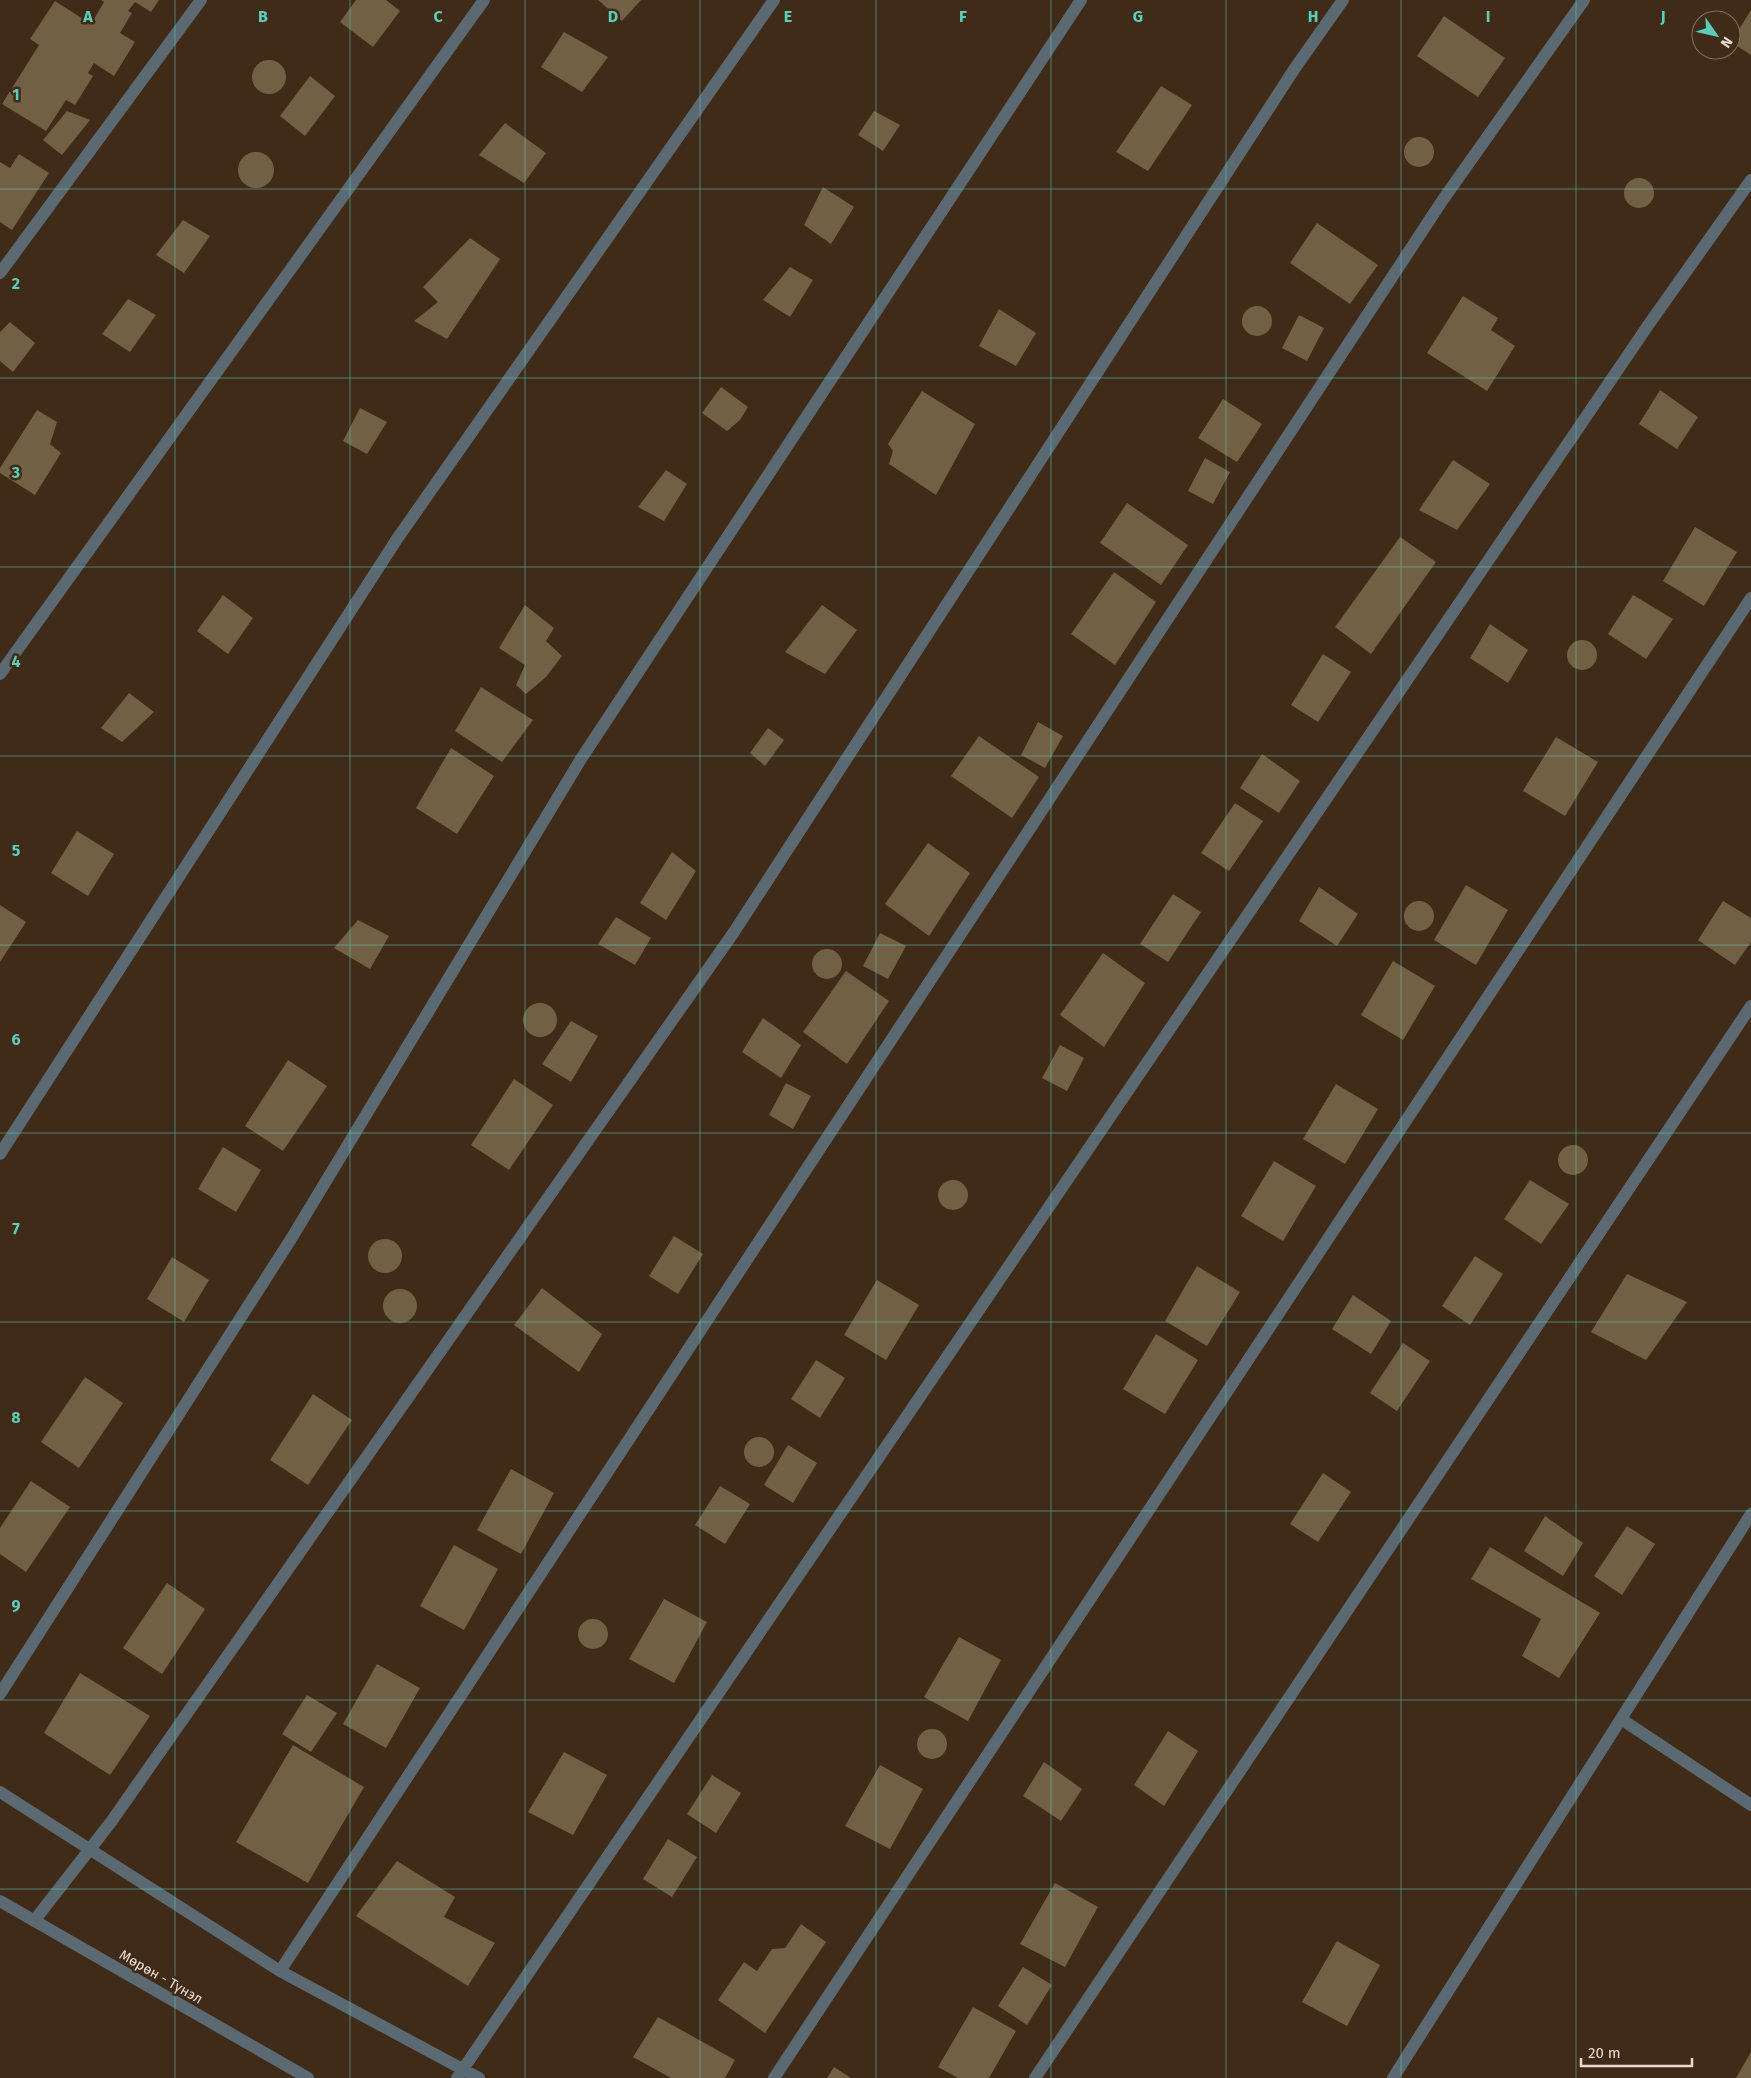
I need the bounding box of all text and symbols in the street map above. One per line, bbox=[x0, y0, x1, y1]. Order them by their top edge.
text: A bbox=[82, 7, 93, 26]
text: B bbox=[258, 7, 268, 26]
text: C bbox=[433, 7, 443, 26]
text: D bbox=[608, 7, 618, 26]
text: E bbox=[784, 7, 792, 26]
text: F bbox=[959, 7, 967, 26]
text: G bbox=[1133, 7, 1143, 26]
text: H bbox=[1308, 7, 1318, 26]
text: I bbox=[1486, 7, 1490, 26]
text: J bbox=[1659, 7, 1666, 26]
north arrow bbox=[1691, 10, 1741, 60]
text: N bbox=[1717, 33, 1736, 51]
text: 1 bbox=[12, 85, 20, 104]
text: 2 bbox=[12, 274, 20, 293]
text: 3 bbox=[11, 463, 20, 482]
text: 4 bbox=[11, 652, 21, 671]
text: 5 bbox=[12, 841, 21, 860]
text: 6 bbox=[11, 1030, 21, 1049]
text: 7 bbox=[12, 1219, 20, 1238]
text: 8 bbox=[11, 1408, 21, 1427]
text: 9 bbox=[12, 1596, 21, 1615]
street label: Мөрөн - Түнэл bbox=[116, 1946, 206, 2008]
scale bar bbox=[1581, 2036, 1692, 2068]
text: 20 m bbox=[1588, 2044, 1621, 2062]

